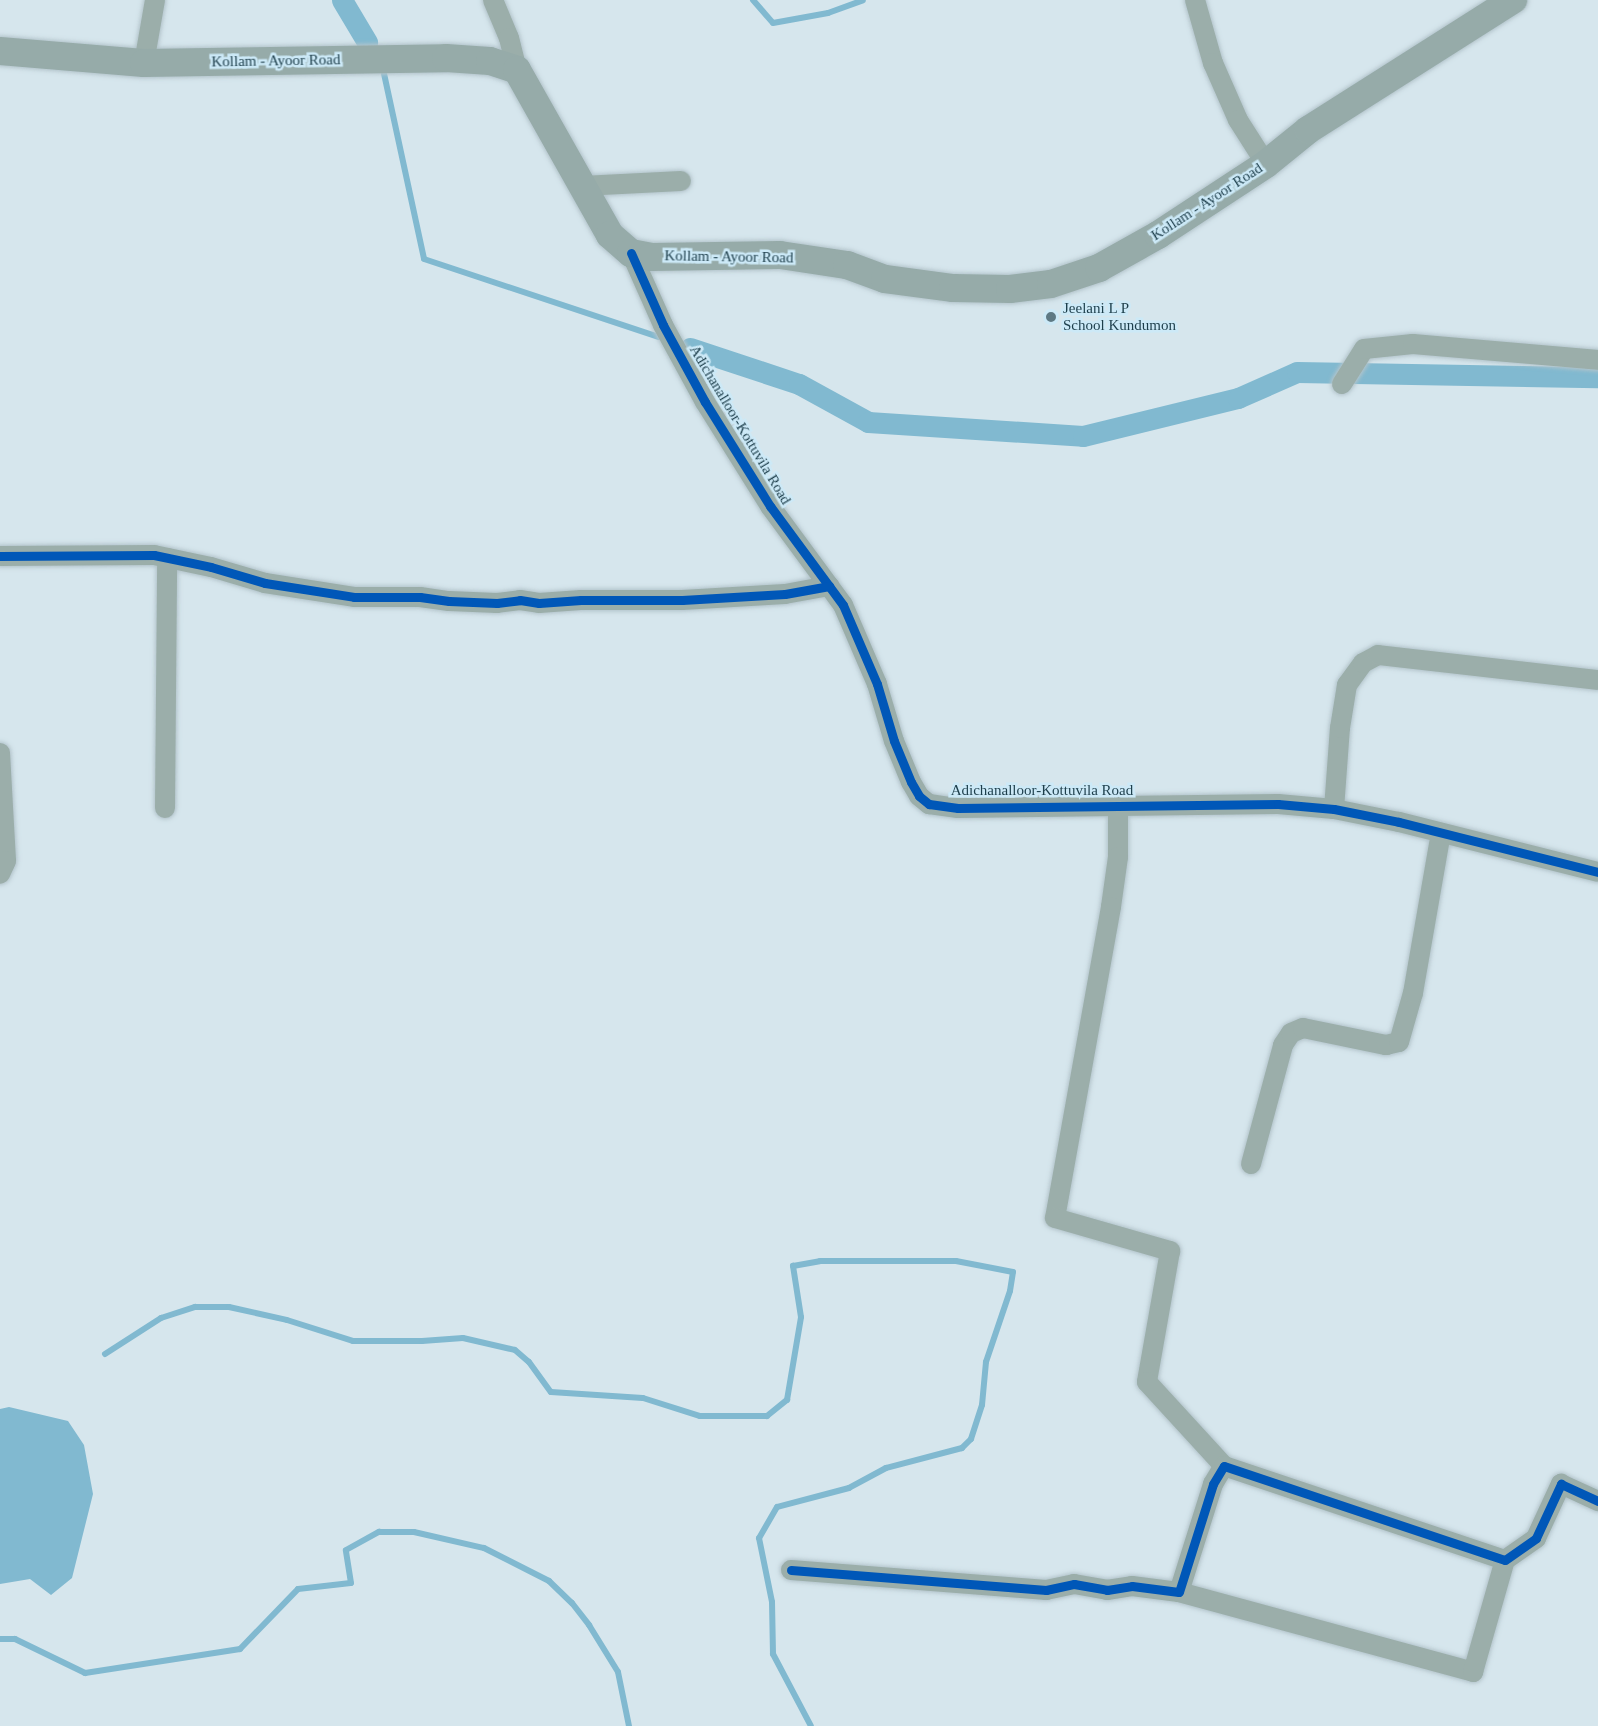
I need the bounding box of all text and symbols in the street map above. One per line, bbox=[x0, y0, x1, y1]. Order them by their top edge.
street label: Kollam - Ayoor Road bbox=[211, 51, 341, 71]
street label: Kollam - Ayoor Road bbox=[1148, 159, 1266, 245]
street label: Kollam - Ayoor Road bbox=[664, 247, 794, 267]
place label: Jeelani L P School Kundumon bbox=[1063, 299, 1176, 334]
marker: Jeelani L P School Kundumon bbox=[1044, 310, 1058, 324]
street label: Adichanalloor-Kottuvila Road bbox=[685, 342, 795, 508]
street label: Adichanalloor-Kottuvila Road bbox=[951, 782, 1133, 800]

